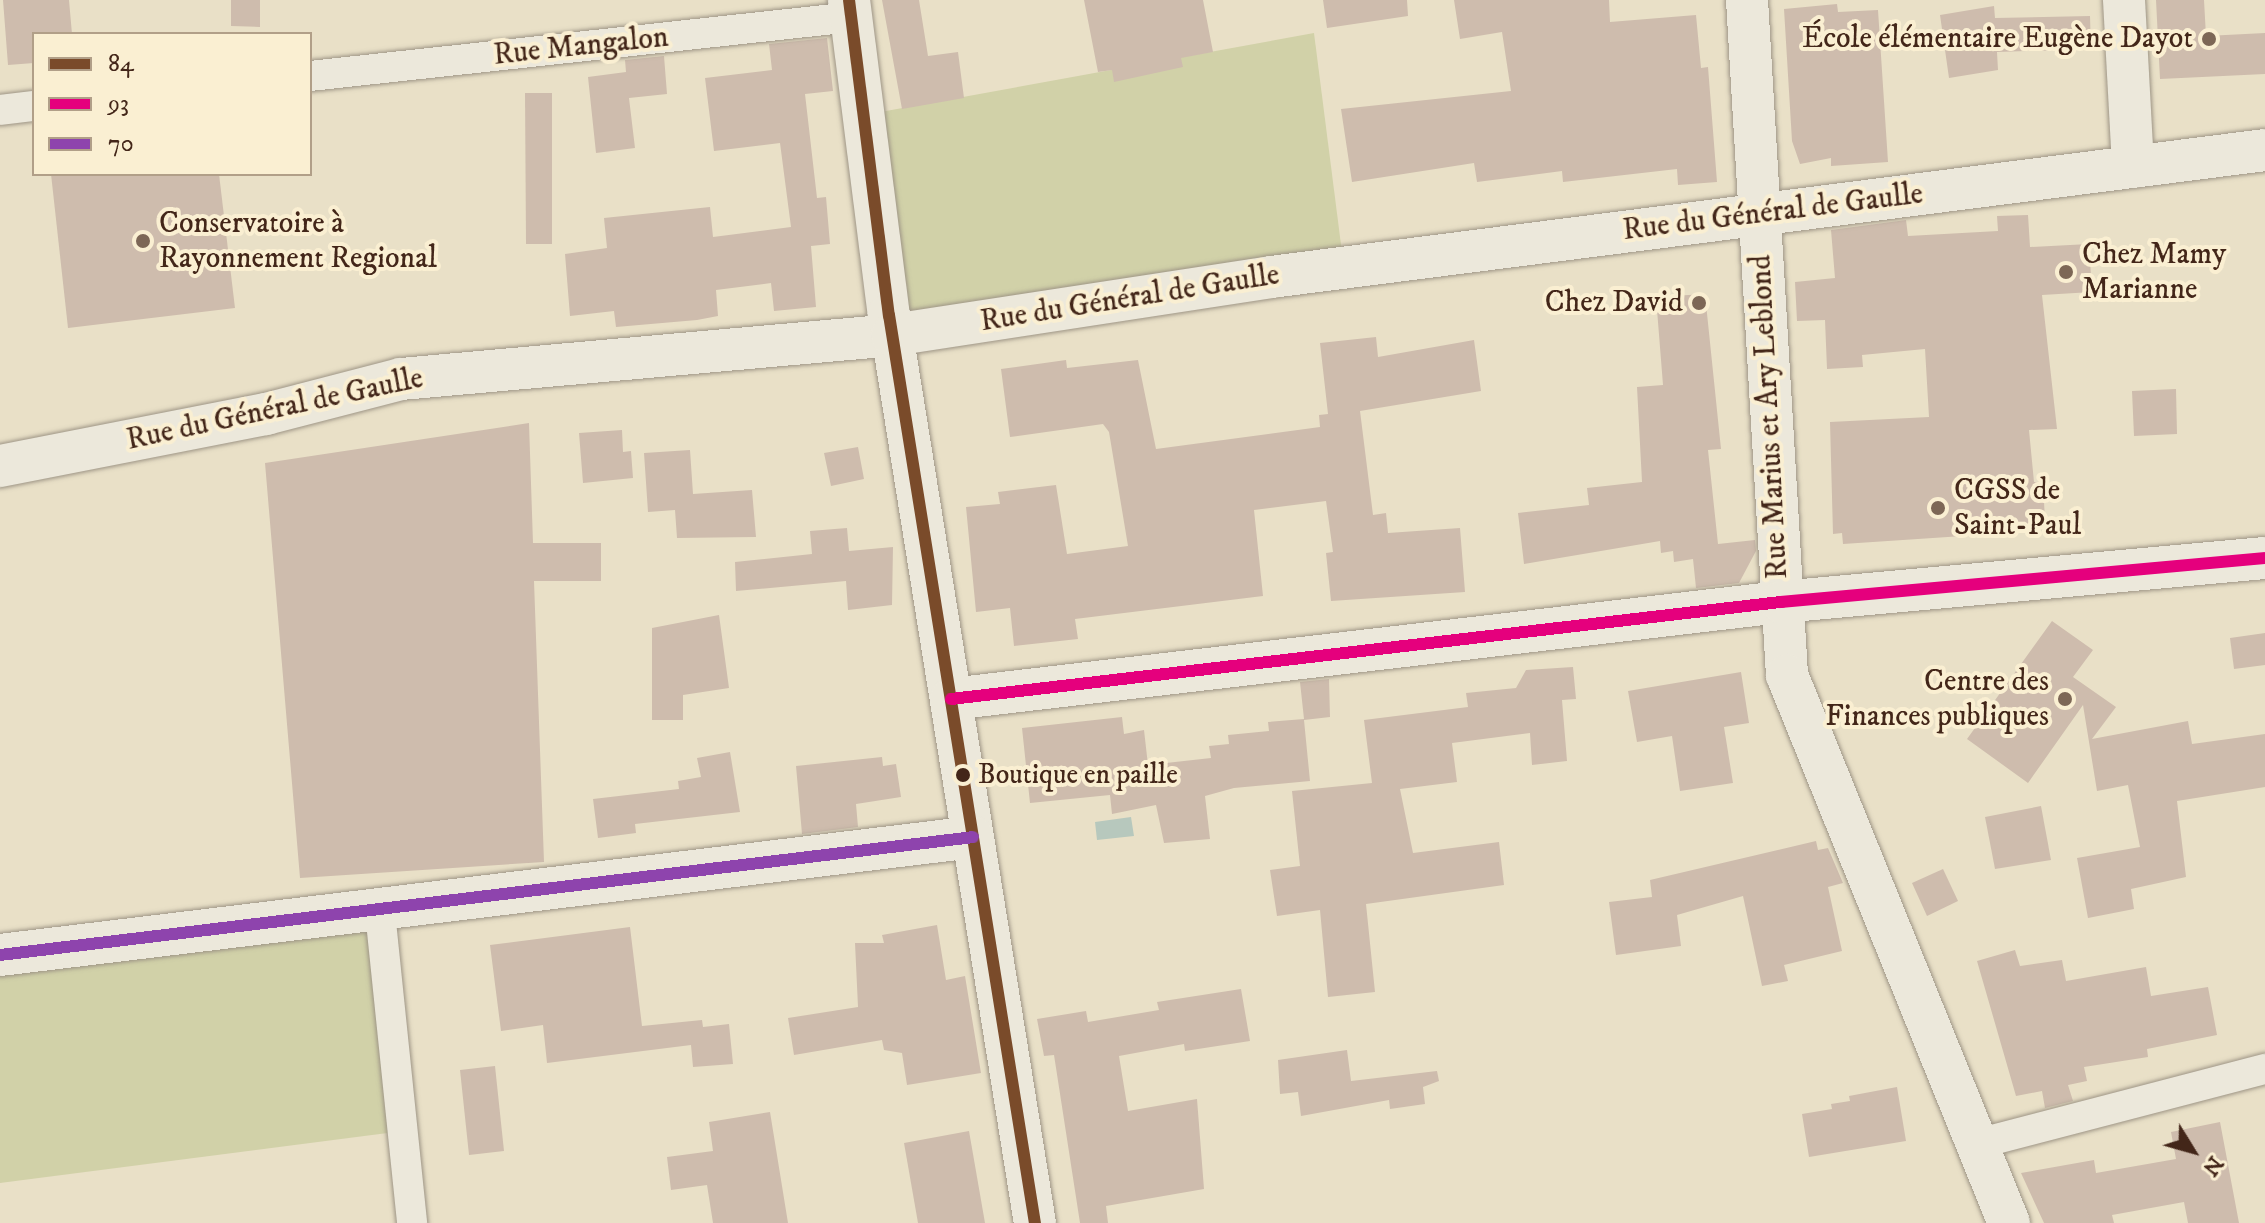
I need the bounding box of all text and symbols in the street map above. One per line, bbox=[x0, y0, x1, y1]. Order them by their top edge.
street label: Rue Mangalon bbox=[492, 20, 670, 74]
place label: École élémentaire Eugène Dayot bbox=[1802, 21, 2193, 57]
marker: École élémentaire Eugène Dayot bbox=[2200, 30, 2218, 48]
legend bbox=[32, 32, 312, 176]
text: 84 bbox=[108, 49, 134, 79]
text: 93 bbox=[108, 89, 129, 119]
text: 70 bbox=[108, 129, 134, 159]
street label: Rue du Général de Gaulle bbox=[1621, 177, 1925, 249]
place label: Conservatoire à Rayonnement Regional bbox=[159, 206, 437, 276]
marker: Conservatoire à Rayonnement Regional bbox=[134, 232, 152, 250]
place label: Chez Mamy Marianne bbox=[2082, 237, 2226, 308]
street label: Rue Marius et Ary Leblond bbox=[1744, 254, 1796, 580]
street label: Rue du Général de Gaulle bbox=[978, 258, 1282, 340]
marker: Chez Mamy Marianne bbox=[2057, 263, 2075, 281]
place label: Chez David bbox=[1545, 285, 1683, 321]
marker: Chez David bbox=[1690, 294, 1708, 312]
street label: Rue du Général de Gaulle bbox=[123, 361, 427, 459]
place label: CGSS de Saint-Paul bbox=[1954, 473, 2081, 544]
marker: CGSS de Saint-Paul bbox=[1929, 499, 1947, 517]
place label: Centre des Finances publiques bbox=[1825, 664, 2049, 734]
marker: Centre des Finances publiques bbox=[2056, 690, 2074, 708]
place label: Boutique en paille bbox=[978, 758, 1178, 792]
marker: Boutique en paille bbox=[955, 767, 971, 783]
north arrow bbox=[2153, 1111, 2233, 1191]
text: N bbox=[2196, 1150, 2229, 1181]

